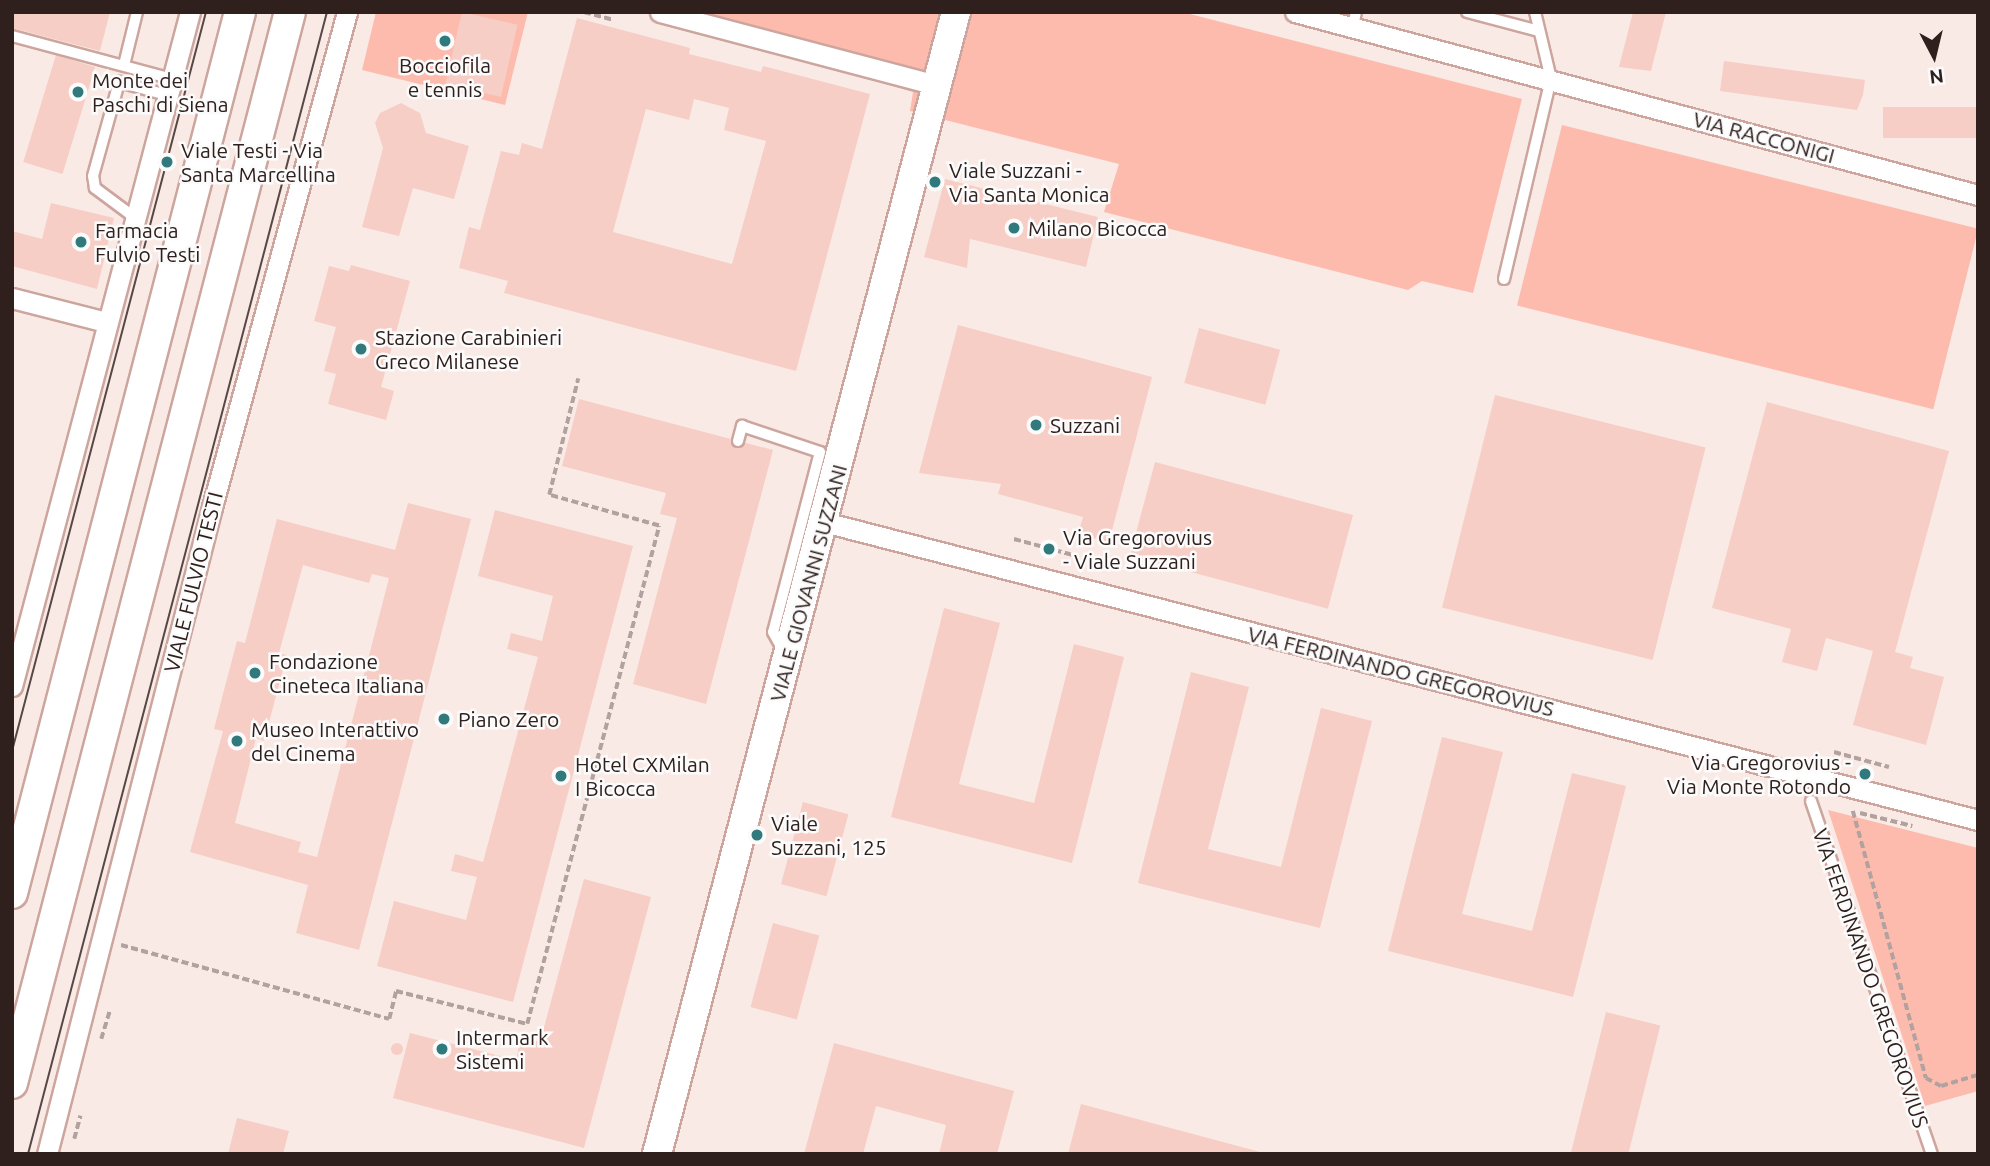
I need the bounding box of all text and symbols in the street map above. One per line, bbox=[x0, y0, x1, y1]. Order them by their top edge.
north arrow bbox=[1899, 21, 1969, 91]
marker: Bocciofila e tennis bbox=[437, 33, 453, 49]
place label: Bocciofila e tennis bbox=[399, 52, 491, 102]
text: N bbox=[1928, 65, 1945, 89]
place label: Monte dei Paschi di Siena bbox=[92, 67, 229, 117]
marker: Monte dei Paschi di Siena bbox=[70, 84, 86, 100]
street label: VIA RACCONIGI bbox=[1690, 106, 1838, 168]
place label: Viale Testi - Via Santa Marcellina bbox=[181, 137, 336, 187]
marker: Viale Testi - Via Santa Marcellina bbox=[159, 154, 175, 170]
place label: Viale Suzzani - Via Santa Monica bbox=[949, 157, 1109, 207]
marker: Viale Suzzani - Via Santa Monica bbox=[927, 174, 943, 190]
place label: Milano Bicocca bbox=[1028, 215, 1167, 241]
place label: Farmacia Fulvio Testi bbox=[95, 217, 200, 267]
marker: Milano Bicocca bbox=[1006, 220, 1022, 236]
marker: Farmacia Fulvio Testi bbox=[73, 234, 89, 250]
place label: Stazione Carabinieri Greco Milanese bbox=[375, 324, 562, 374]
marker: Stazione Carabinieri Greco Milanese bbox=[353, 341, 369, 357]
place label: Suzzani bbox=[1050, 412, 1120, 438]
marker: Suzzani bbox=[1028, 417, 1044, 433]
street label: VIALE GIOVANNI SUZZANI bbox=[764, 462, 852, 704]
street label: VIALE FULVIO TESTI bbox=[158, 489, 228, 675]
place label: Via Gregorovius - Viale Suzzani bbox=[1063, 524, 1212, 574]
marker: Via Gregorovius - Viale Suzzani bbox=[1041, 541, 1057, 557]
street label: VIA FERDINANDO GREGOROVIUS bbox=[1245, 621, 1557, 721]
place label: Fondazione Cineteca Italiana bbox=[269, 648, 424, 698]
marker: Fondazione Cineteca Italiana bbox=[247, 665, 263, 681]
place label: Piano Zero bbox=[458, 706, 559, 732]
marker: Piano Zero bbox=[436, 711, 452, 727]
place label: Museo Interattivo del Cinema bbox=[251, 716, 419, 766]
marker: Museo Interattivo del Cinema bbox=[229, 733, 245, 749]
place label: Via Gregorovius - Via Monte Rotondo bbox=[1667, 749, 1851, 799]
place label: Hotel CXMilan I Bicocca bbox=[575, 751, 710, 801]
marker: Via Gregorovius - Via Monte Rotondo bbox=[1857, 766, 1873, 782]
marker: Hotel CXMilan I Bicocca bbox=[553, 768, 569, 784]
place label: Viale Suzzani, 125 bbox=[771, 810, 887, 860]
street label: VIA FERDINANDO GREGOROVIUS bbox=[1808, 825, 1934, 1131]
marker: Viale Suzzani, 125 bbox=[749, 827, 765, 843]
place label: Intermark Sistemi bbox=[456, 1024, 549, 1074]
marker: Intermark Sistemi bbox=[434, 1041, 450, 1057]

